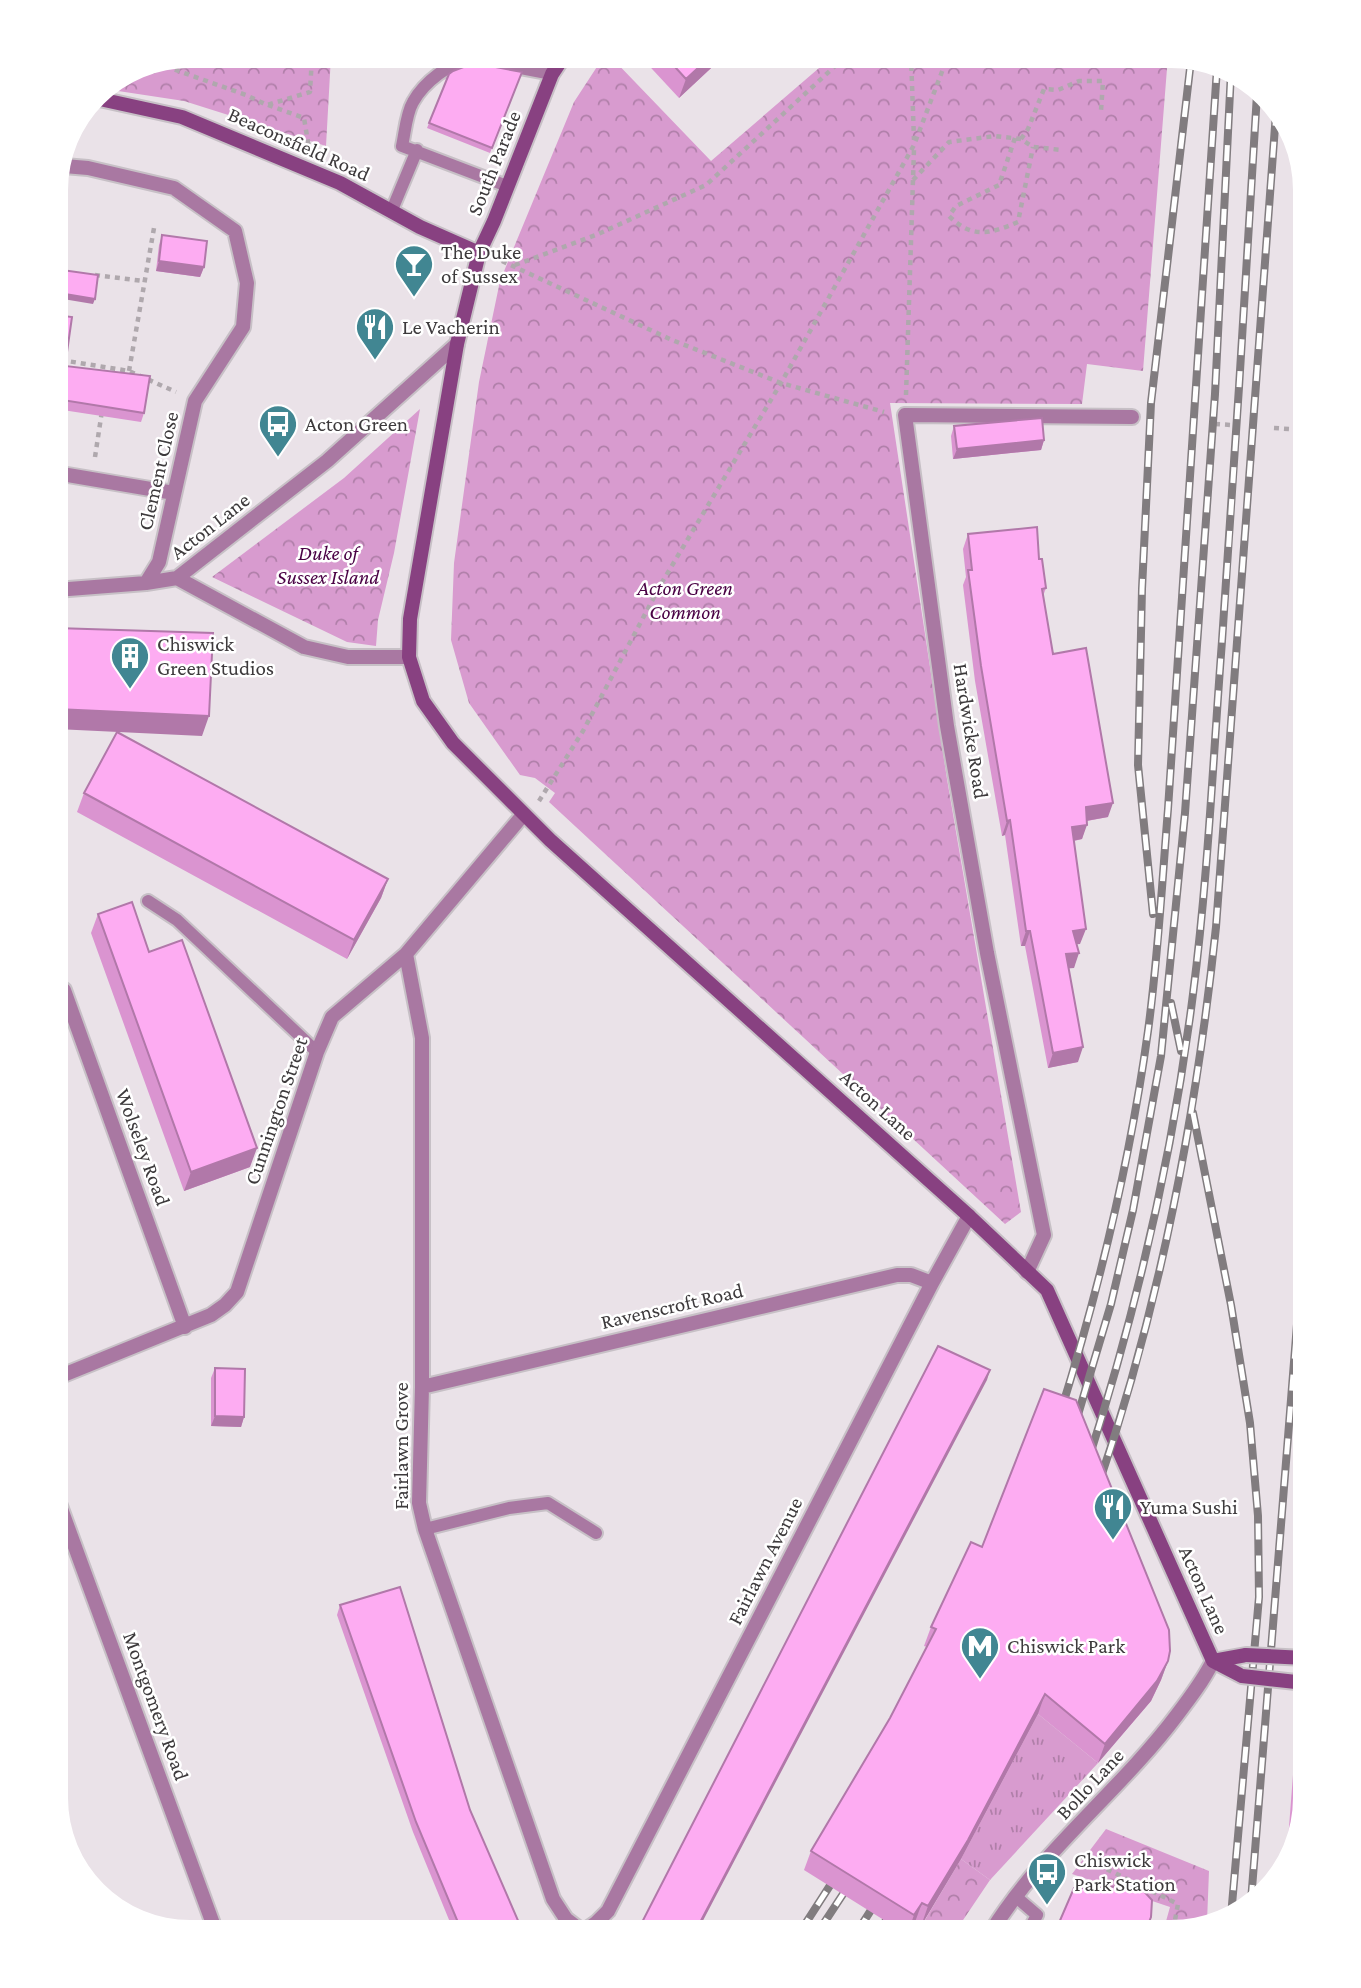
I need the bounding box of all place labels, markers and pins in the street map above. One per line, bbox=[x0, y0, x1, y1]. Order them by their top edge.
place label: The Duke of Sussex bbox=[441, 240, 521, 288]
bar icon: The Duke of Sussex bbox=[393, 243, 435, 298]
restaurant icon: Le Vacherin bbox=[354, 306, 396, 361]
place label: Le Vacherin bbox=[402, 315, 500, 339]
bus stop icon: Acton Green bbox=[257, 403, 299, 458]
place label: Acton Green bbox=[305, 412, 408, 436]
place label: Chiswick Green Studios bbox=[157, 632, 274, 680]
building icon: Chiswick Green Studios bbox=[109, 635, 151, 690]
restaurant icon: Yuma Sushi bbox=[1092, 1486, 1134, 1541]
place label: Yuma Sushi bbox=[1140, 1495, 1238, 1519]
metro station icon: Chiswick Park bbox=[959, 1625, 1001, 1680]
place label: Chiswick Park bbox=[1007, 1634, 1125, 1658]
place label: Chiswick Park Station bbox=[1074, 1848, 1176, 1896]
bus stop icon: Chiswick Park Station bbox=[1026, 1851, 1068, 1906]

